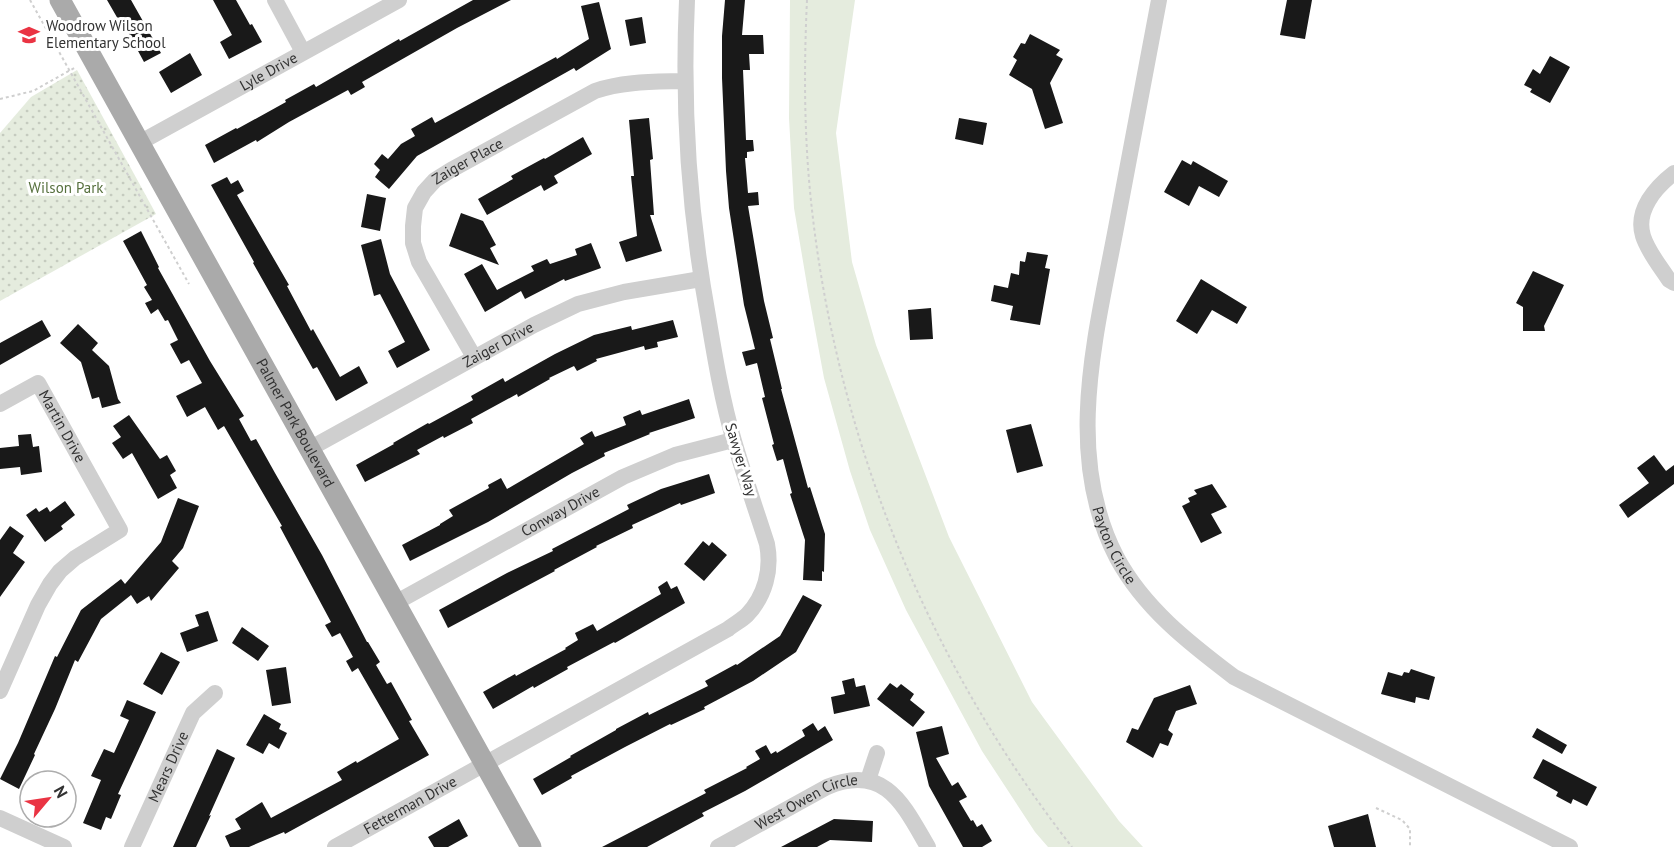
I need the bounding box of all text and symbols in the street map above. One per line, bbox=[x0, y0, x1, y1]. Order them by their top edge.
place label: Woodrow Wilson Elementary School bbox=[46, 16, 166, 52]
school or university icon: Woodrow Wilson Elementary School bbox=[17, 23, 41, 47]
street label: Lyle Drive bbox=[236, 48, 301, 95]
street label: Zaiger Place bbox=[428, 133, 506, 189]
park label: Wilson Park bbox=[29, 178, 104, 197]
street label: Zaiger Drive bbox=[459, 317, 537, 371]
street label: Palmer Park Boulevard bbox=[252, 355, 339, 490]
street label: Martin Drive bbox=[35, 387, 90, 466]
street label: Sawyer Way bbox=[721, 421, 762, 499]
street label: Conway Drive bbox=[518, 482, 603, 540]
street label: Payton Circle bbox=[1089, 504, 1141, 588]
street label: Mears Drive bbox=[144, 728, 192, 805]
north arrow bbox=[18, 769, 78, 829]
street label: West Owen Circle bbox=[752, 770, 858, 834]
street label: Fetterman Drive bbox=[360, 771, 460, 838]
text: N bbox=[50, 782, 72, 801]

